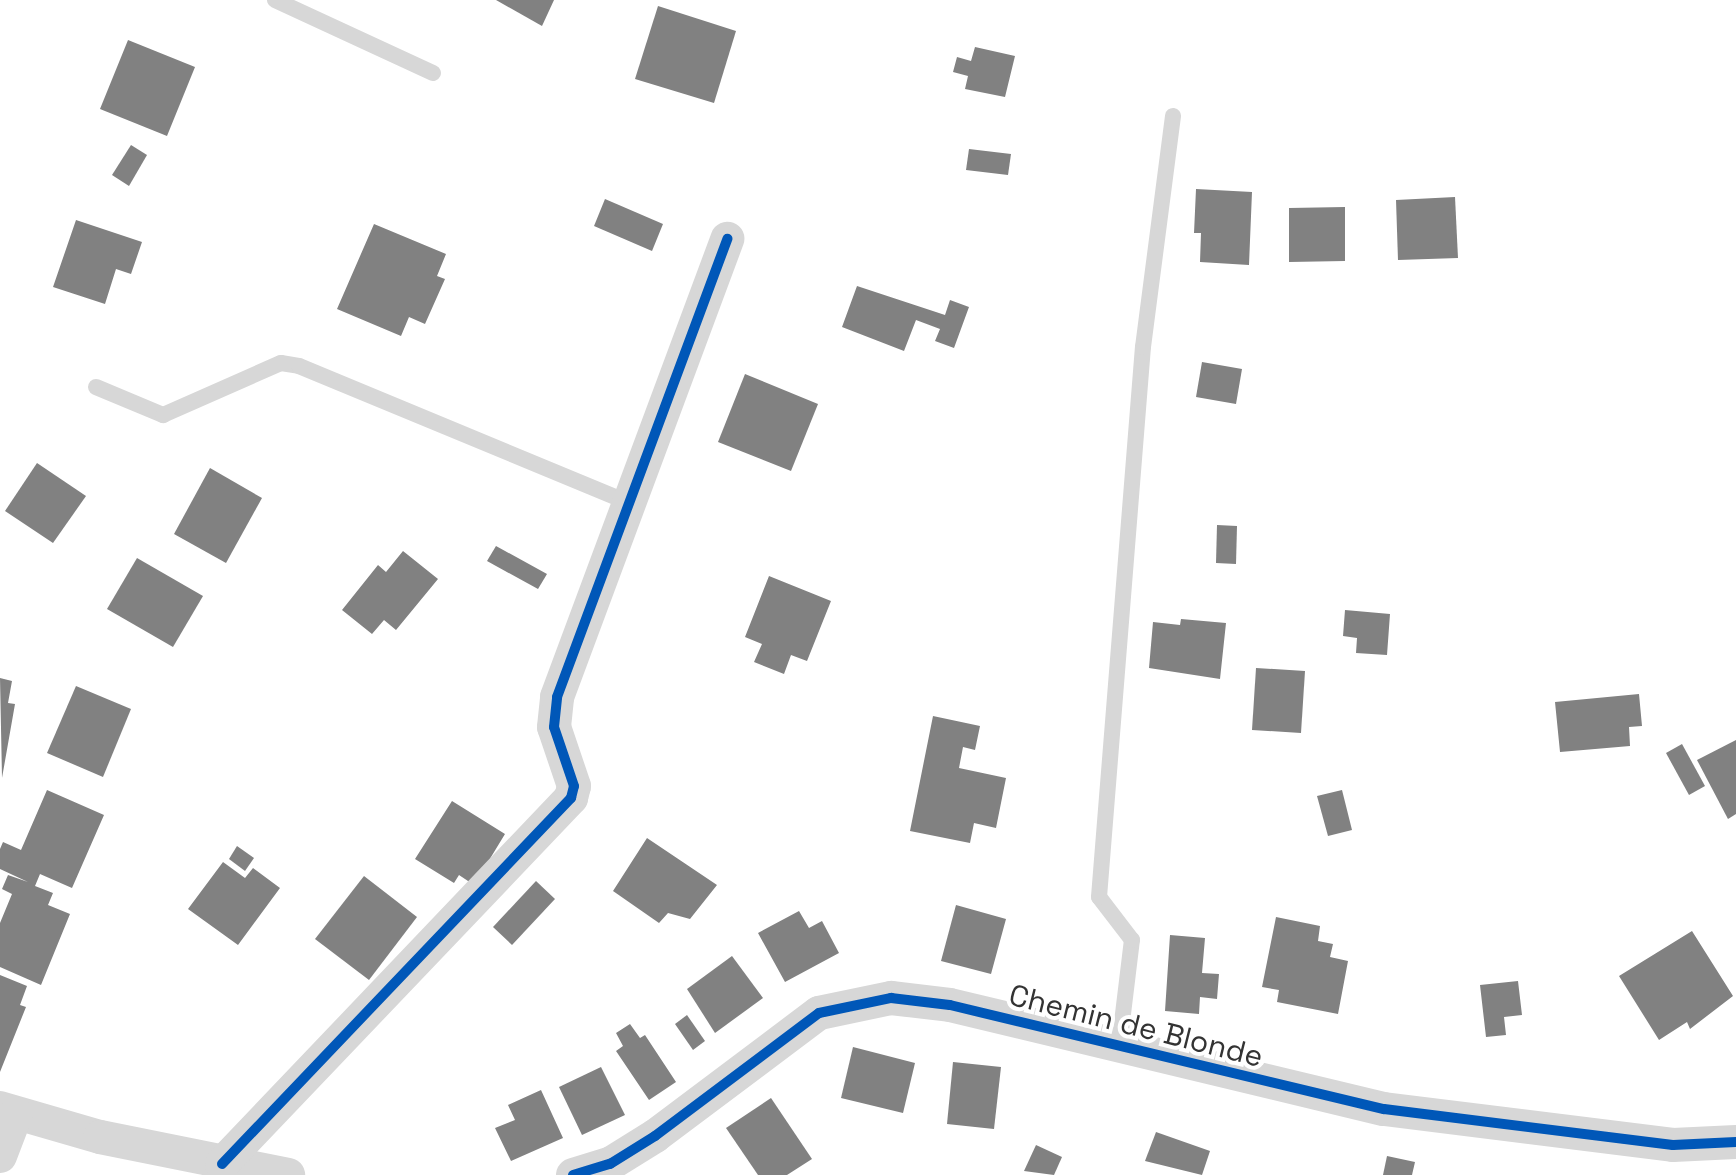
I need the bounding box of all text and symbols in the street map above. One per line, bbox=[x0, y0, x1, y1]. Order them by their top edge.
street label: Chemin de Blonde bbox=[1005, 977, 1267, 1075]

